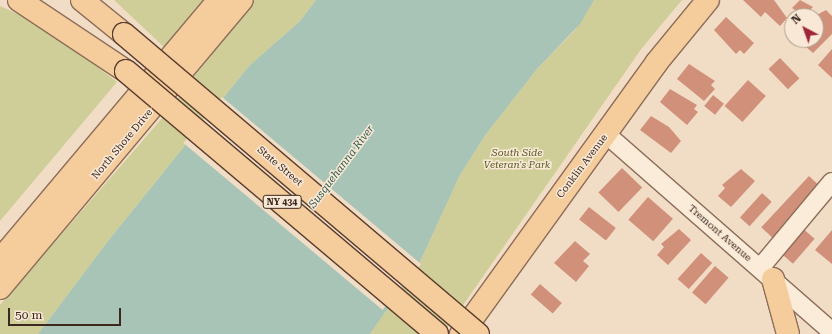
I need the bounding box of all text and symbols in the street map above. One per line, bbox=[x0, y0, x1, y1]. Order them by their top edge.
north arrow bbox=[784, 8, 824, 48]
text: N bbox=[789, 12, 804, 27]
street label: North Shore Drive bbox=[89, 106, 155, 182]
water label: Susquehanna River bbox=[307, 123, 377, 211]
street label: Conklin Avenue bbox=[554, 132, 610, 200]
street label: State Street bbox=[255, 144, 305, 188]
park label: South Side Veteran's Park bbox=[484, 146, 550, 170]
road number: NY 434 bbox=[262, 195, 302, 209]
street label: Tremont Avenue bbox=[686, 202, 754, 264]
scale bar bbox=[10, 300, 123, 326]
text: 50 m bbox=[15, 308, 42, 322]

